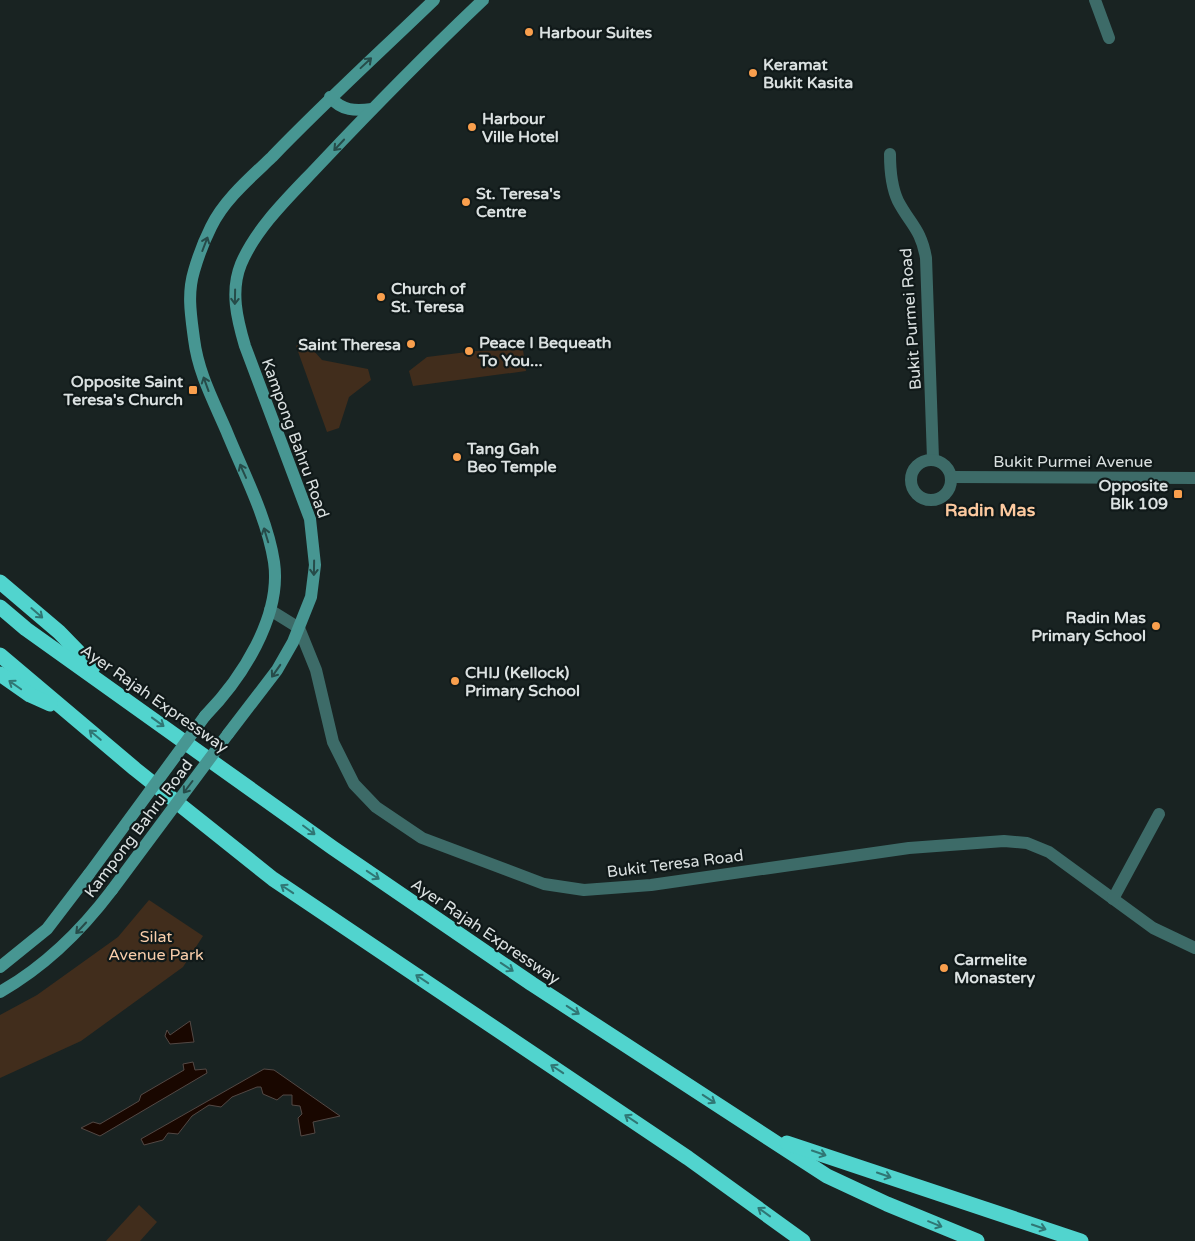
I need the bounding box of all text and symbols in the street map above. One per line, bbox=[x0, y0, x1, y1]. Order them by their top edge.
place label: Harbour Suites bbox=[539, 23, 653, 43]
marker: Harbour Suites bbox=[523, 26, 535, 38]
place label: Keramat Bukit Kasita bbox=[763, 55, 853, 93]
one-way arrow bbox=[360, 57, 372, 69]
marker: Keramat Bukit Kasita bbox=[747, 67, 759, 79]
place label: Harbour Ville Hotel bbox=[482, 109, 559, 147]
marker: Harbour Ville Hotel bbox=[466, 121, 478, 133]
one-way arrow bbox=[333, 138, 345, 151]
place label: St. Teresa's Centre bbox=[476, 184, 561, 222]
marker: St. Teresa's Centre bbox=[460, 196, 472, 208]
one-way arrow bbox=[201, 236, 210, 251]
street label: Bukit Purmei Road bbox=[896, 247, 926, 391]
place label: Church of St. Teresa bbox=[391, 279, 467, 317]
one-way arrow bbox=[230, 288, 240, 304]
marker: Church of St. Teresa bbox=[375, 291, 387, 303]
place label: Peace I Bequeath To You... bbox=[478, 333, 612, 371]
place label: Saint Theresa bbox=[298, 335, 401, 355]
marker: Saint Theresa bbox=[405, 338, 417, 350]
marker: Peace I Bequeath To You... bbox=[463, 345, 475, 357]
street label: Kampong Bahru Road bbox=[257, 356, 333, 521]
place label: Opposite Saint Teresa's Church bbox=[63, 372, 184, 410]
one-way arrow bbox=[201, 377, 210, 392]
marker: Opposite Saint Teresa's Church bbox=[187, 384, 199, 396]
place label: Tang Gah Beo Temple bbox=[466, 439, 557, 477]
marker: Tang Gah Beo Temple bbox=[451, 451, 463, 463]
street label: Bukit Purmei Avenue bbox=[993, 452, 1153, 472]
one-way arrow bbox=[238, 464, 248, 479]
place label: Opposite Blk 109 bbox=[1099, 476, 1168, 514]
marker: Opposite Blk 109 bbox=[1172, 488, 1184, 500]
district label: Radin Mas bbox=[945, 499, 1036, 521]
one-way arrow bbox=[261, 528, 271, 544]
one-way arrow bbox=[310, 559, 319, 575]
one-way arrow bbox=[31, 607, 44, 619]
place label: Radin Mas Primary School bbox=[1031, 608, 1146, 646]
marker: Radin Mas Primary School bbox=[1150, 620, 1162, 632]
street label: Ayer Rajah Expressway bbox=[77, 640, 232, 758]
one-way arrow bbox=[271, 663, 281, 677]
place label: CHIJ (Kellock) Primary School bbox=[465, 663, 580, 701]
marker: CHIJ (Kellock) Primary School bbox=[449, 675, 461, 687]
one-way arrow bbox=[9, 680, 23, 690]
one-way arrow bbox=[151, 717, 165, 727]
one-way arrow bbox=[88, 730, 101, 741]
street label: Kampong Bahru Road bbox=[80, 755, 197, 902]
one-way arrow bbox=[183, 780, 194, 793]
one-way arrow bbox=[302, 824, 315, 835]
street label: Bukit Teresa Road bbox=[606, 846, 745, 882]
one-way arrow bbox=[366, 870, 380, 880]
street label: Ayer Rajah Expressway bbox=[407, 874, 564, 989]
one-way arrow bbox=[280, 883, 294, 894]
one-way arrow bbox=[75, 922, 87, 935]
park label: Silat Avenue Park bbox=[108, 927, 204, 965]
place label: Carmelite Monastery bbox=[954, 950, 1035, 988]
one-way arrow bbox=[500, 962, 514, 972]
marker: Carmelite Monastery bbox=[938, 962, 950, 974]
one-way arrow bbox=[415, 974, 429, 984]
one-way arrow bbox=[566, 1005, 580, 1016]
one-way arrow bbox=[550, 1064, 564, 1074]
one-way arrow bbox=[702, 1094, 716, 1104]
one-way arrow bbox=[624, 1114, 638, 1124]
one-way arrow bbox=[811, 1149, 827, 1159]
one-way arrow bbox=[876, 1171, 892, 1181]
one-way arrow bbox=[758, 1207, 771, 1218]
one-way arrow bbox=[927, 1220, 943, 1229]
one-way arrow bbox=[1030, 1223, 1046, 1232]

